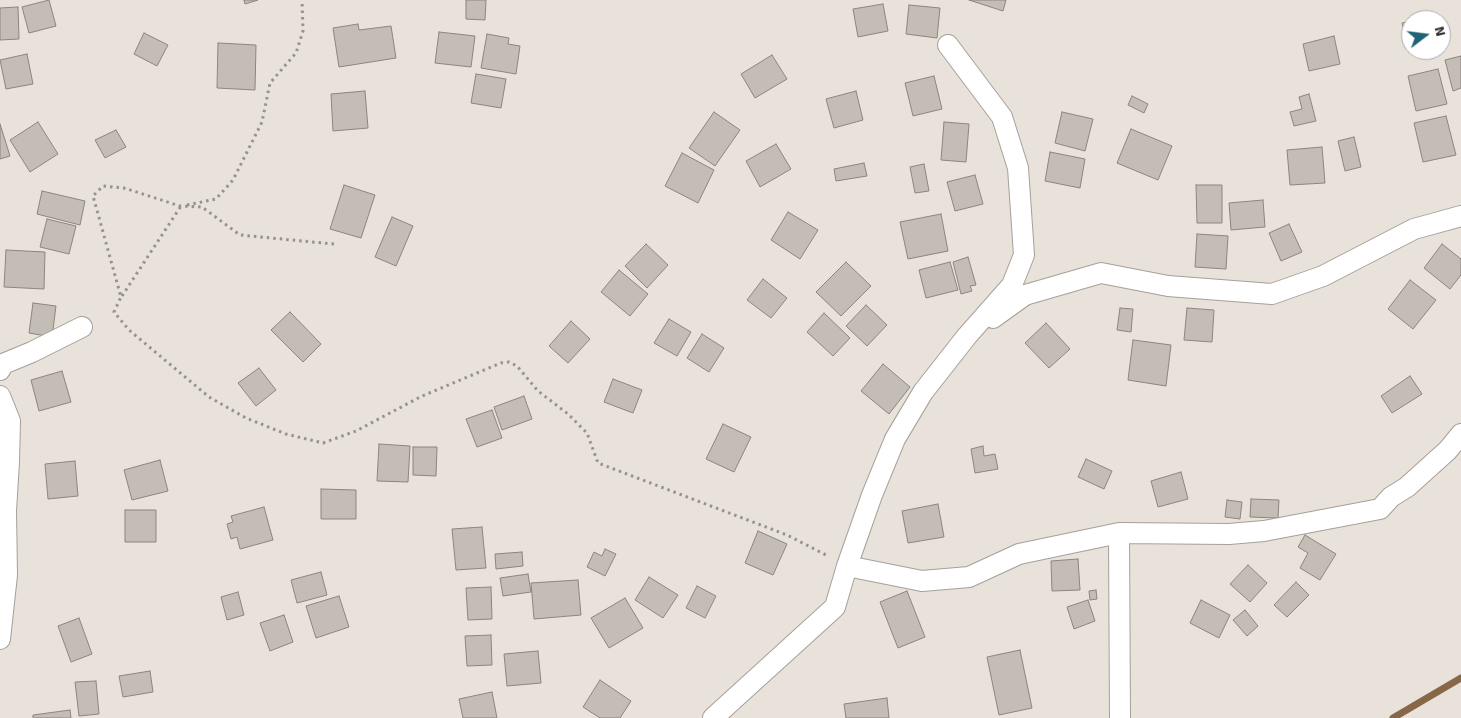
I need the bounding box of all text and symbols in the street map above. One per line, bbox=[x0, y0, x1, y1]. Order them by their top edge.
north arrow bbox=[1401, 10, 1451, 60]
text: N bbox=[1431, 24, 1449, 38]

